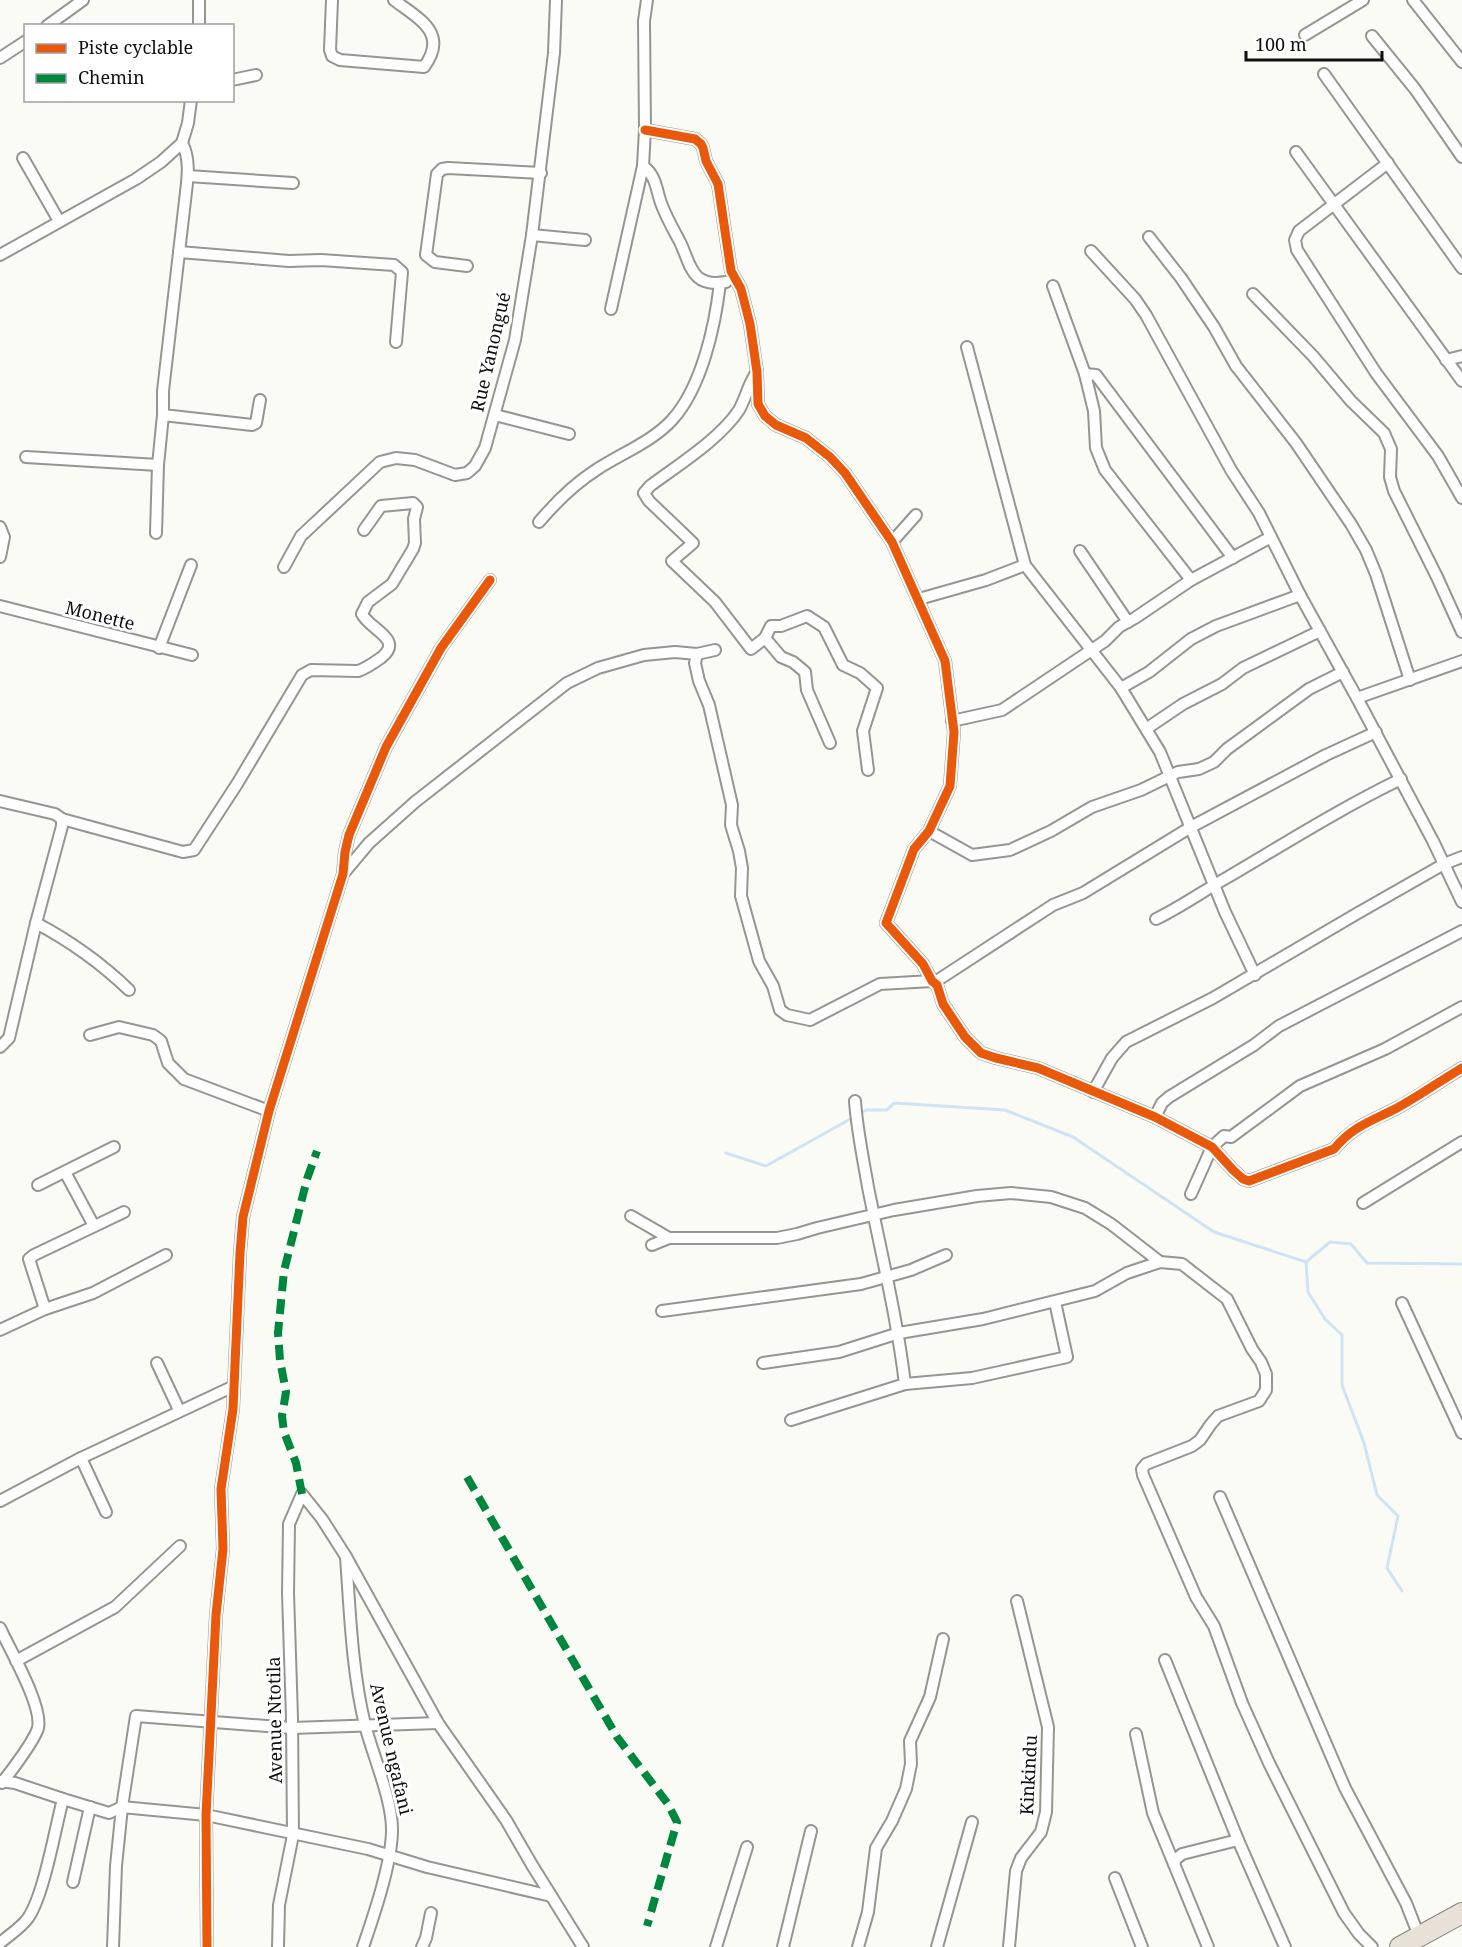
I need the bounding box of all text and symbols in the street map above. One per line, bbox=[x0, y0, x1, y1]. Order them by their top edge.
legend bbox=[24, 24, 234, 102]
scale bar bbox=[1246, 24, 1382, 62]
text: 100 m bbox=[1255, 32, 1307, 56]
text: Piste cyclable bbox=[78, 35, 193, 59]
text: Chemin bbox=[78, 65, 145, 89]
street label: Rue Yanongué bbox=[465, 290, 515, 414]
street label: Monette bbox=[63, 595, 137, 635]
street label: Avenue Ntotila bbox=[261, 1656, 287, 1784]
street label: Avenue ngafani bbox=[365, 1681, 419, 1817]
street label: Kinkindu bbox=[1014, 1734, 1042, 1816]

